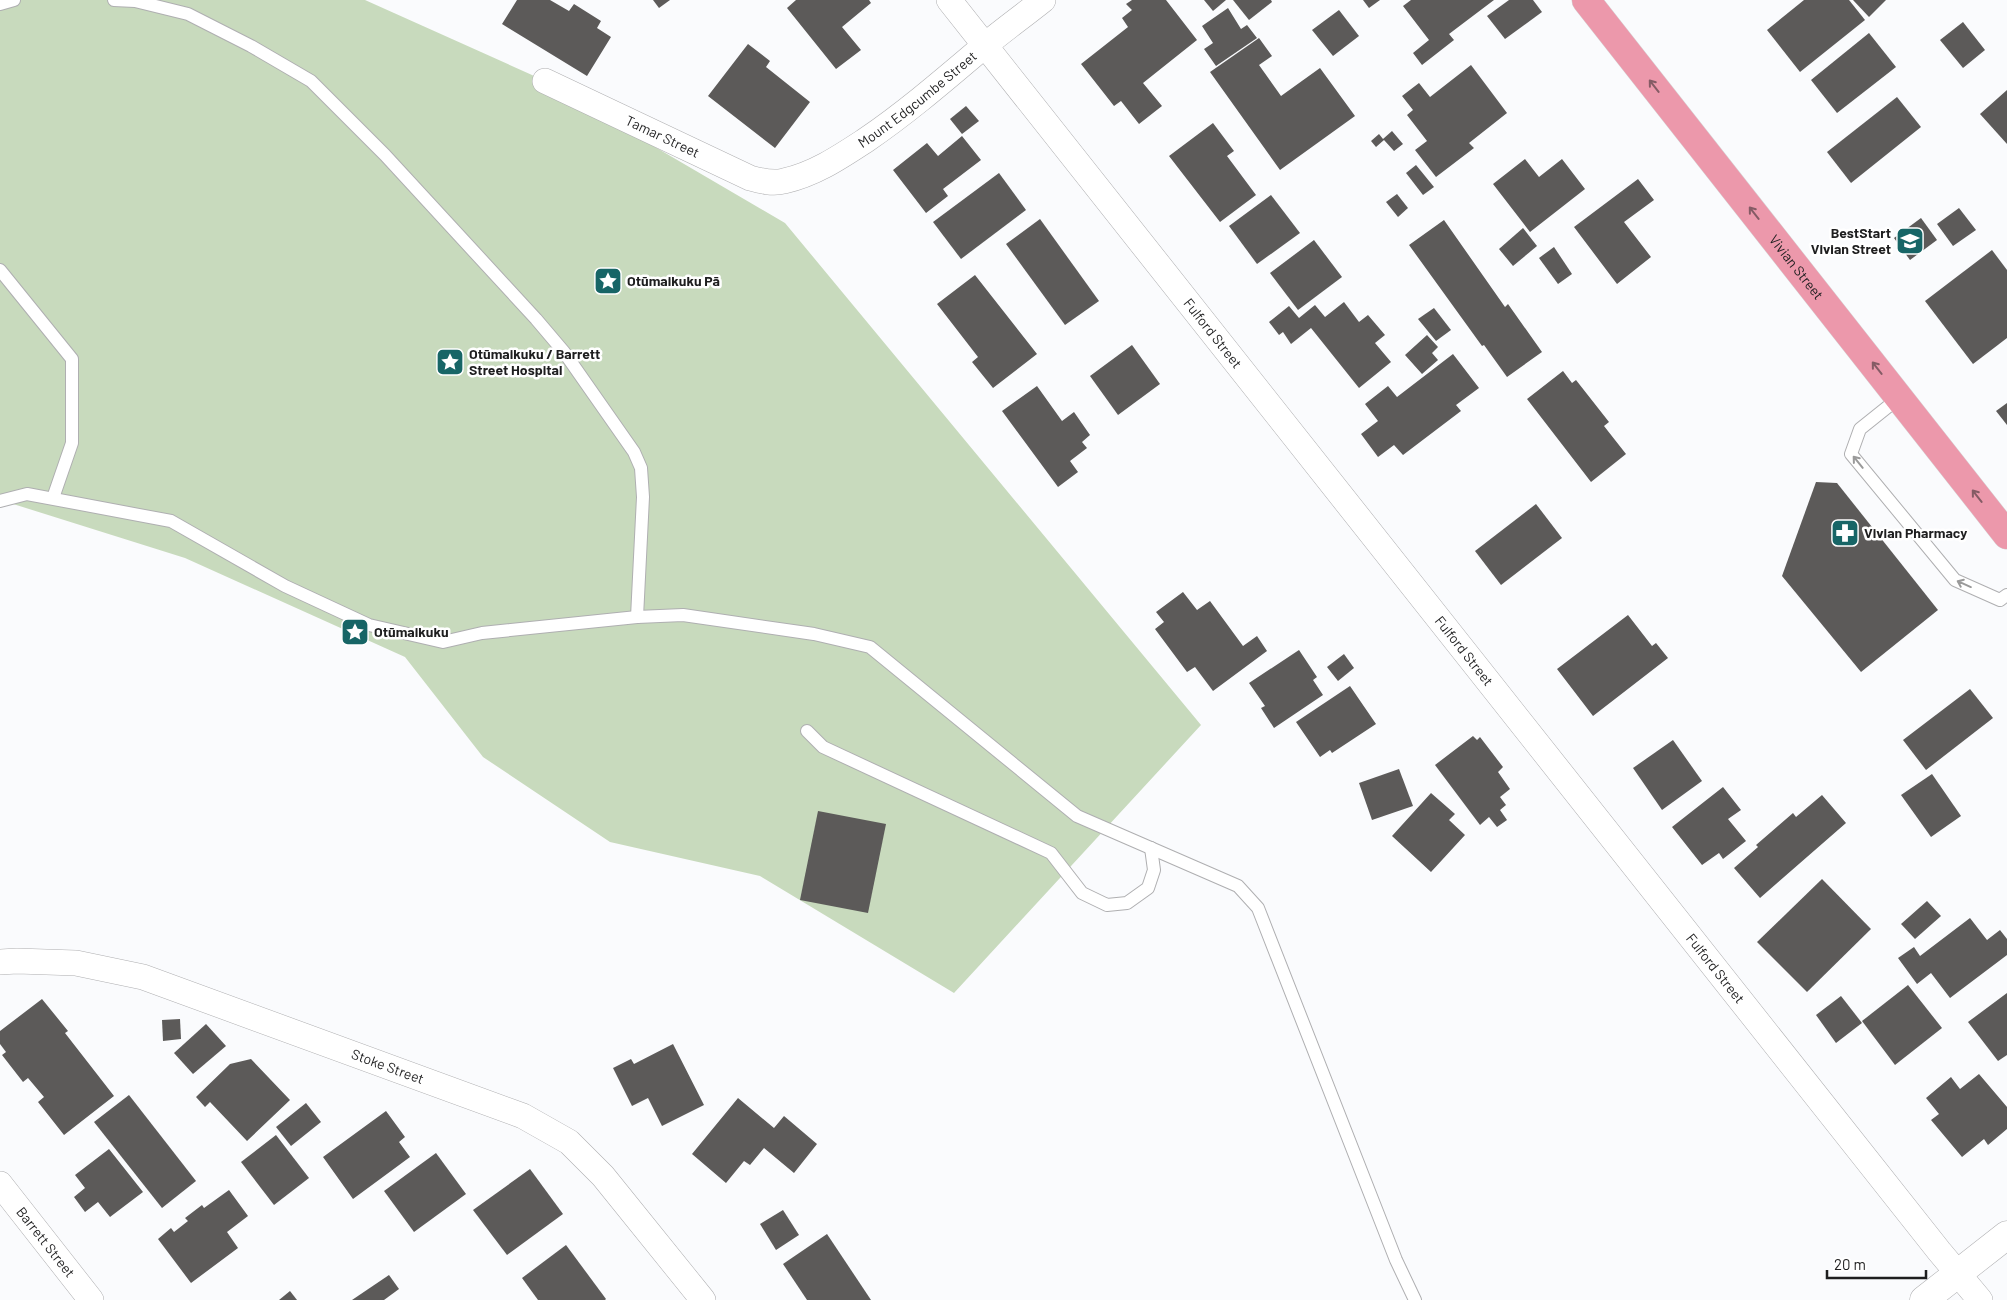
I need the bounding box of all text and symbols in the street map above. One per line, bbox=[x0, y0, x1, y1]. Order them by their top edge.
street label: Mount Edgcumbe Street bbox=[854, 47, 980, 151]
one-way arrow bbox=[1648, 79, 1659, 92]
street label: Tamar Street bbox=[623, 111, 702, 161]
one-way arrow bbox=[1749, 207, 1760, 220]
place label: BestStart Vivian Street bbox=[1811, 224, 1891, 257]
school or university icon: BestStart Vivian Street bbox=[1895, 226, 1925, 256]
street label: Vivian Street bbox=[1766, 231, 1827, 303]
place icon: Otūmaikuku Pā bbox=[593, 266, 623, 296]
place label: Otūmaikuku Pā bbox=[627, 272, 720, 289]
street label: Fulford Street bbox=[1180, 295, 1246, 371]
place label: Otūmaikuku / Barrett Street Hospital bbox=[469, 345, 600, 378]
place icon: Otūmaikuku / Barrett Street Hospital bbox=[435, 347, 465, 377]
one-way arrow bbox=[1871, 362, 1882, 375]
one-way arrow bbox=[1852, 456, 1863, 469]
one-way arrow bbox=[1972, 489, 1982, 503]
pharmacy icon: Vivian Pharmacy bbox=[1830, 518, 1860, 548]
place label: Vivian Pharmacy bbox=[1864, 524, 1967, 541]
one-way arrow bbox=[1957, 579, 1972, 589]
street label: Fulford Street bbox=[1432, 612, 1497, 689]
place icon: Otūmaikuku bbox=[340, 617, 370, 647]
place label: Otūmaikuku bbox=[374, 623, 449, 640]
street label: Fulford Street bbox=[1683, 930, 1749, 1006]
street label: Stoke Street bbox=[349, 1045, 426, 1087]
street label: Barrett Street bbox=[13, 1203, 79, 1280]
scale bar bbox=[1827, 1248, 1926, 1280]
text: 20 m bbox=[1834, 1255, 1866, 1273]

